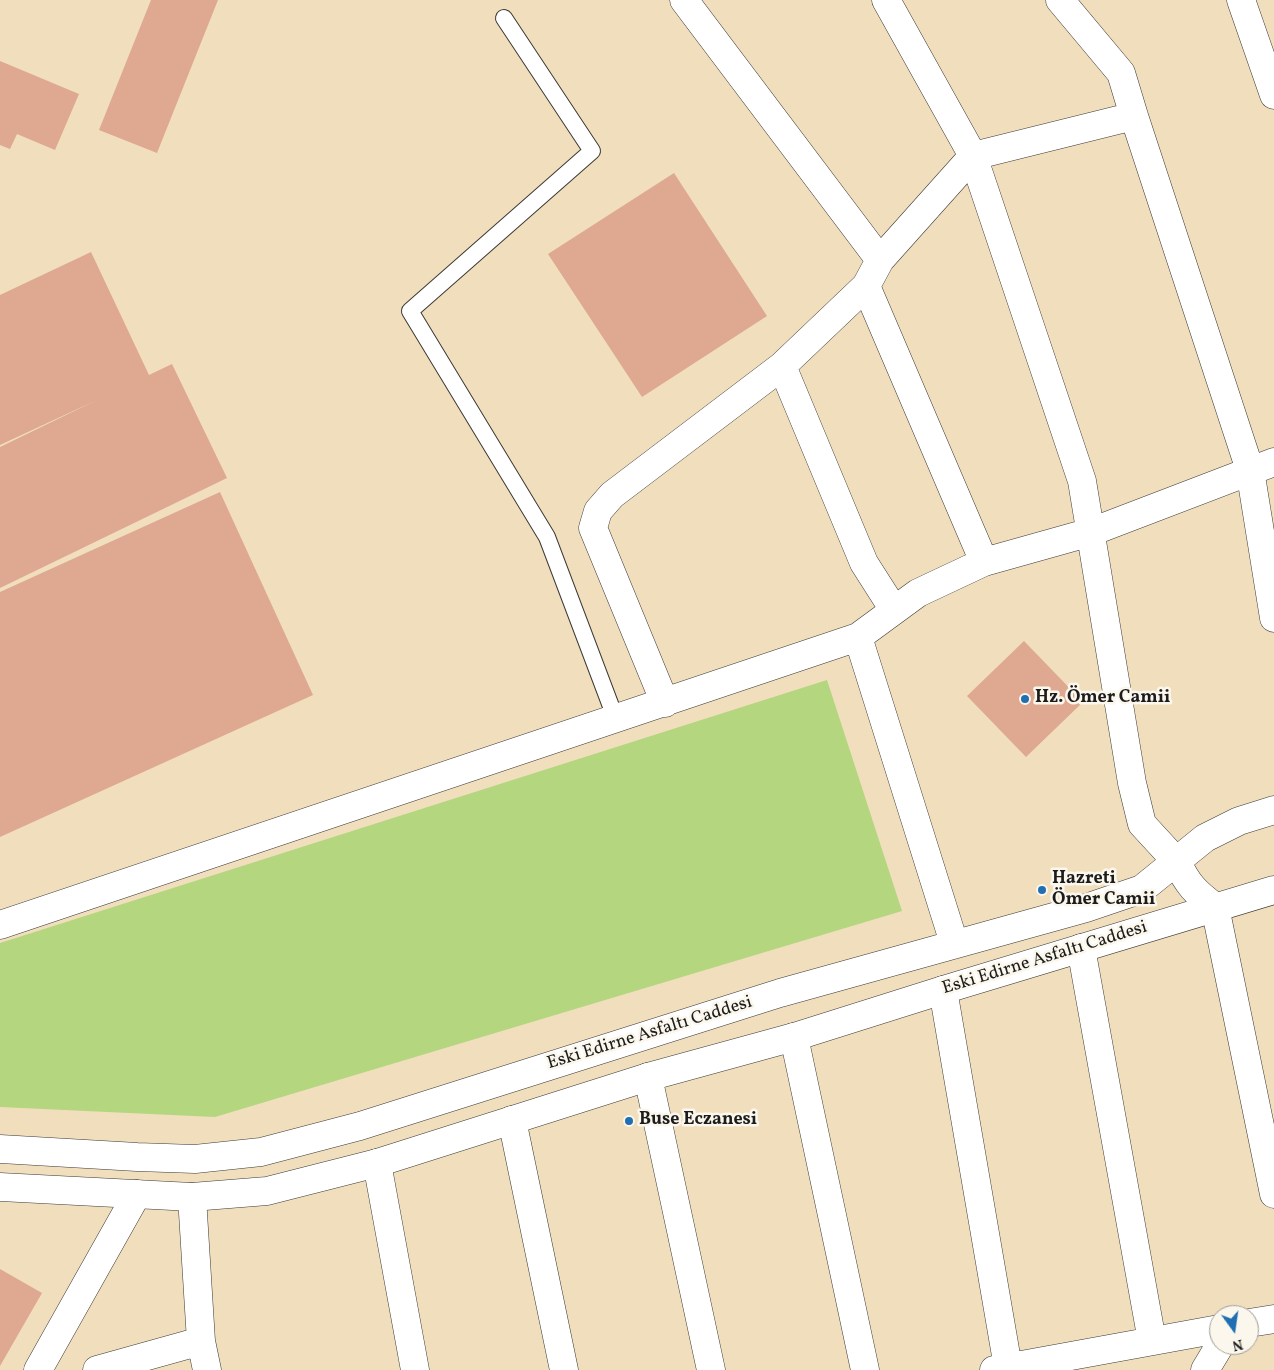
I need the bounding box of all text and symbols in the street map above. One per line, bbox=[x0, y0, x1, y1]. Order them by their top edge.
place label: Hz. Ömer Camii bbox=[1035, 688, 1170, 710]
marker: Hz. Ömer Camii bbox=[1019, 693, 1031, 705]
place label: Hazreti Ömer Camii bbox=[1052, 869, 1155, 912]
marker: Hazreti Ömer Camii bbox=[1036, 884, 1048, 896]
street label: Eski Edirne Asfaltı Caddesi bbox=[940, 918, 1150, 1000]
street label: Eski Edirne Asfaltı Caddesi bbox=[545, 993, 755, 1075]
place label: Buse Eczanesi bbox=[639, 1110, 757, 1132]
marker: Buse Eczanesi bbox=[623, 1115, 635, 1127]
north arrow bbox=[1209, 1305, 1259, 1355]
text: N bbox=[1230, 1334, 1245, 1355]

